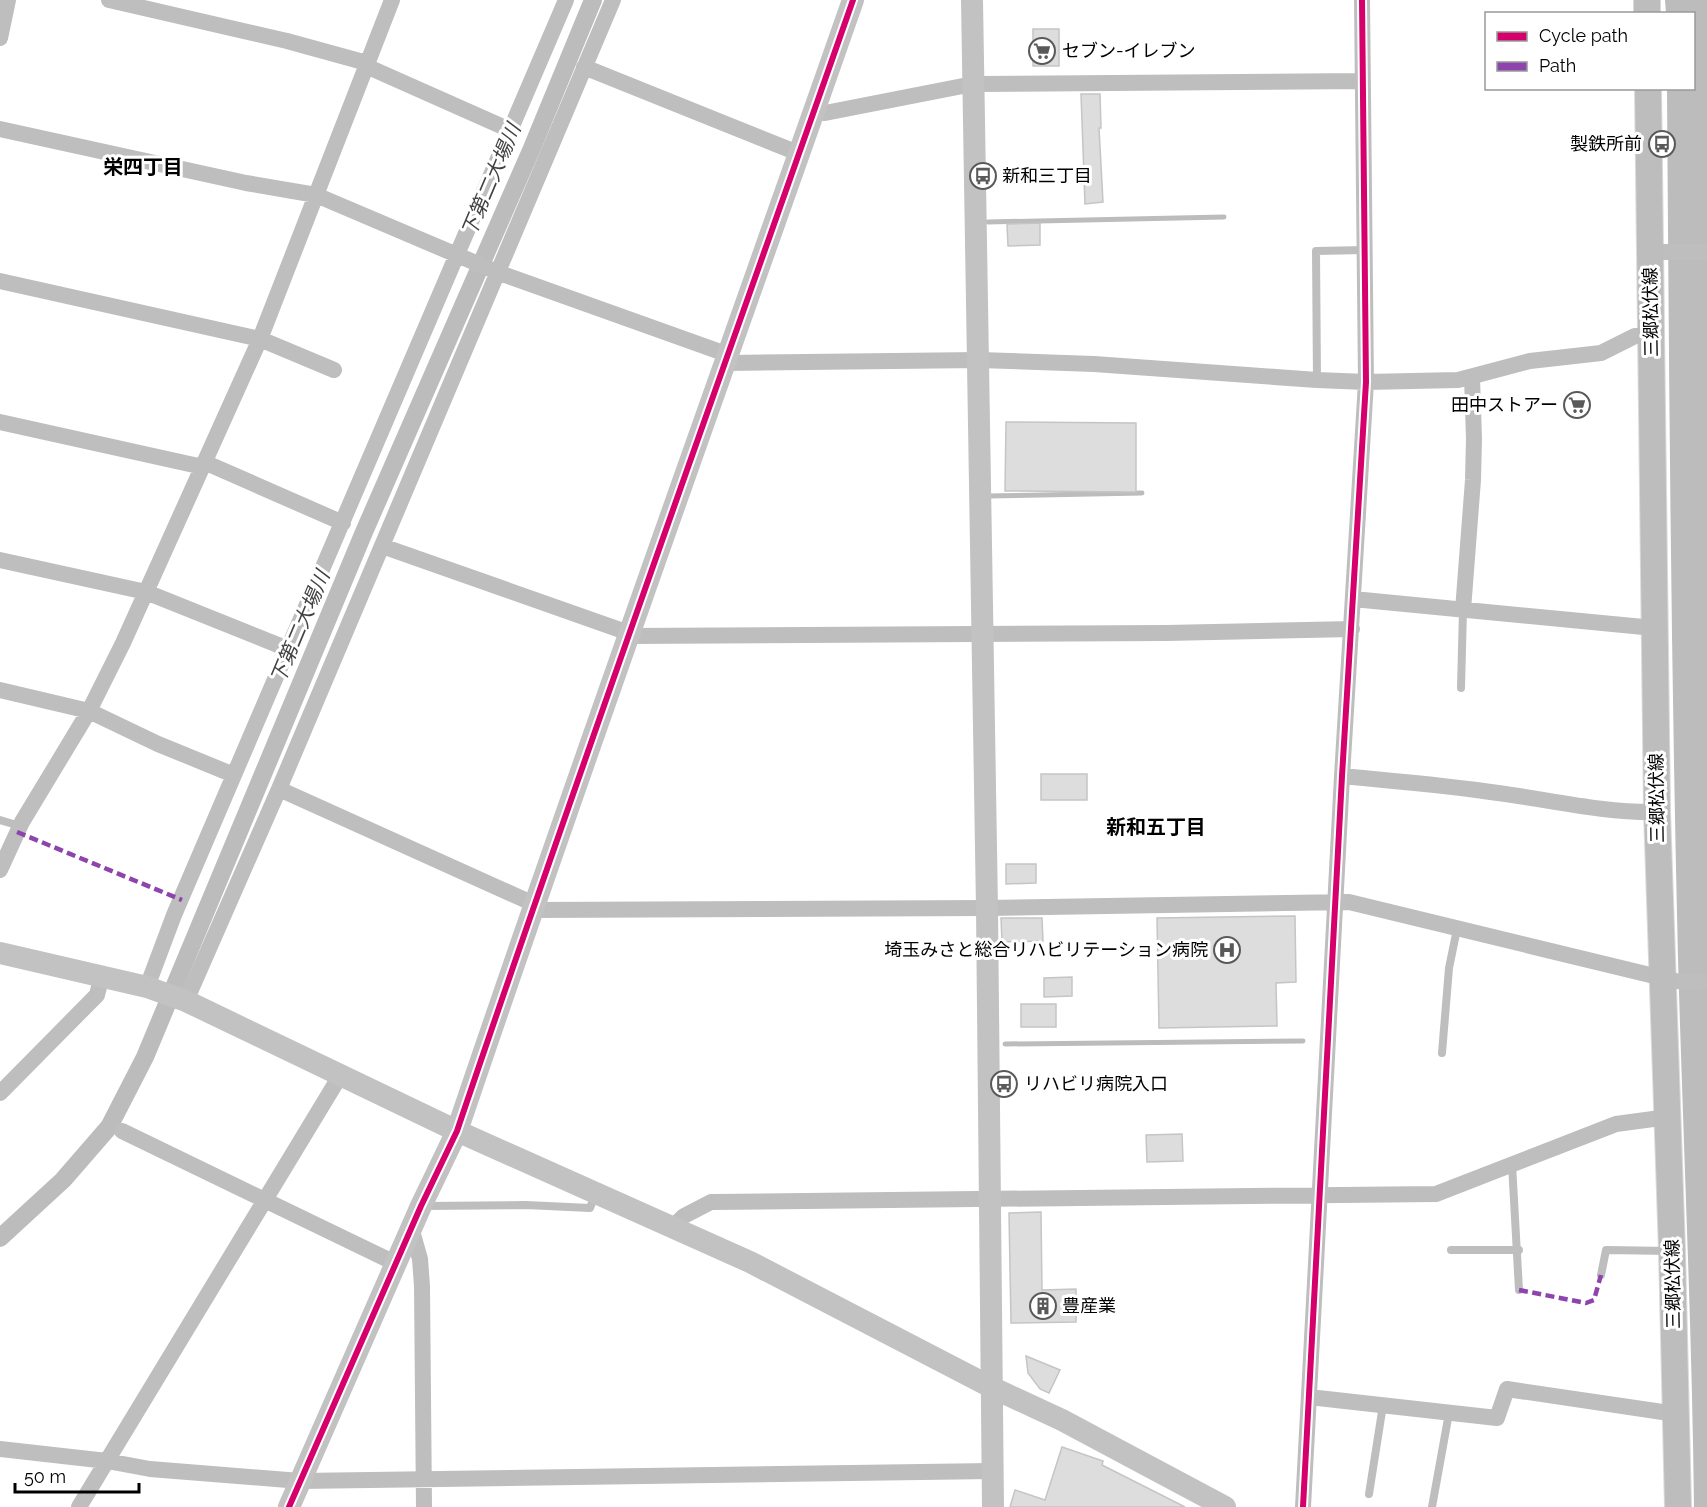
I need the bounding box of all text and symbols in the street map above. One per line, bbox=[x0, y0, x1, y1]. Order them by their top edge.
legend bbox=[1485, 12, 1695, 90]
text: Cycle path bbox=[1539, 25, 1628, 46]
supermarket icon: セブン-イレブン bbox=[1027, 36, 1057, 66]
place label: セブン-イレブン bbox=[1062, 40, 1196, 61]
text: Path bbox=[1539, 55, 1576, 76]
water label: 下第二大場川 bbox=[457, 118, 526, 240]
bus stop icon: 製鉄所前 bbox=[1647, 129, 1677, 159]
place label: 製鉄所前 bbox=[1570, 133, 1642, 154]
district label: 栄四丁目 bbox=[103, 155, 183, 179]
bus stop icon: 新和三丁目 bbox=[968, 161, 998, 191]
place label: 新和三丁目 bbox=[1002, 165, 1092, 186]
street label: 三郷松伏線 bbox=[1639, 267, 1662, 357]
supermarket icon: 田中ストアー bbox=[1562, 390, 1592, 420]
place label: 田中ストアー bbox=[1451, 394, 1558, 415]
water label: 下第二大場川 bbox=[266, 565, 335, 687]
street label: 三郷松伏線 bbox=[1645, 753, 1668, 843]
district label: 新和五丁目 bbox=[1106, 815, 1206, 839]
hospital icon: 埼玉みさと総合リハビリテーション病院 bbox=[1212, 935, 1242, 965]
place label: 埼玉みさと総合リハビリテーション病院 bbox=[884, 939, 1208, 960]
bus stop icon: リハビリ病院入口 bbox=[989, 1069, 1019, 1099]
place label: リハビリ病院入口 bbox=[1024, 1073, 1168, 1094]
street label: 三郷松伏線 bbox=[1661, 1239, 1684, 1329]
building icon: 豊産業 bbox=[1028, 1291, 1058, 1321]
place label: 豊産業 bbox=[1062, 1295, 1116, 1316]
scale bar bbox=[15, 1456, 140, 1494]
text: 50 m bbox=[24, 1466, 66, 1487]

